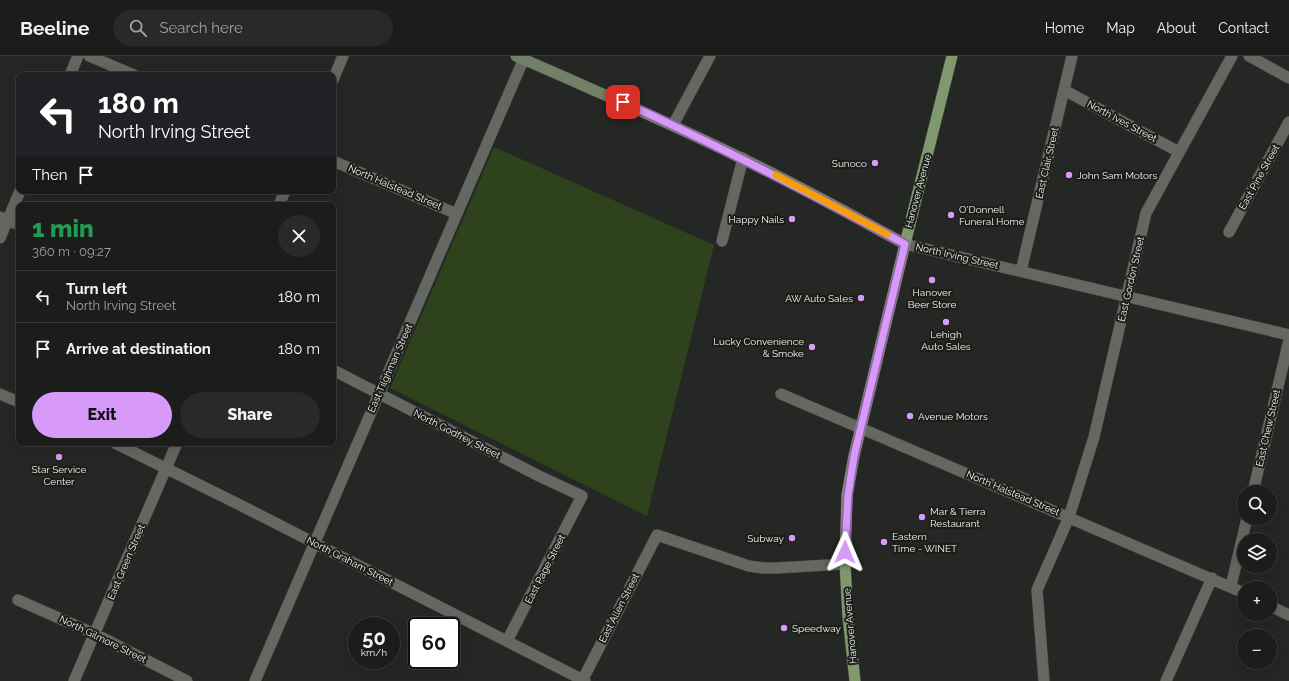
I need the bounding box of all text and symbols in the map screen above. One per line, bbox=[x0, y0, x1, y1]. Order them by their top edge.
search box bbox=[113, 10, 393, 46]
text: Beeline bbox=[20, 17, 89, 39]
icon: search bbox=[127, 17, 149, 39]
text: Search here bbox=[159, 19, 243, 37]
text: Home bbox=[1045, 20, 1084, 36]
text: Map bbox=[1106, 20, 1135, 36]
text: About bbox=[1157, 20, 1196, 36]
text: Contact bbox=[1218, 20, 1269, 36]
pin bbox=[606, 85, 640, 119]
text: 180 m bbox=[98, 87, 179, 120]
icon: left bbox=[32, 88, 84, 140]
icon: arrive bbox=[612, 91, 634, 113]
street label: North Ives Street bbox=[1085, 98, 1159, 144]
text: North Irving Street bbox=[98, 121, 250, 142]
street label: East Clair Street bbox=[1033, 126, 1061, 200]
street label: East Pine Street bbox=[1237, 142, 1282, 211]
street label: Hanover Avenue bbox=[903, 153, 933, 229]
place label: Sunoco bbox=[832, 158, 867, 169]
marker: Sunoco bbox=[870, 158, 880, 168]
street label: North Halstead Street bbox=[347, 162, 444, 212]
icon: arrive bbox=[75, 164, 97, 186]
text: Then bbox=[32, 166, 67, 184]
marker: John Sam Motors bbox=[1064, 170, 1074, 180]
place label: John Sam Motors bbox=[1077, 170, 1157, 181]
place label: O'Donnell Funeral Home bbox=[959, 204, 1025, 227]
marker: O'Donnell Funeral Home bbox=[946, 210, 956, 220]
text: 1 min bbox=[32, 214, 94, 243]
place label: Happy Nails bbox=[729, 214, 784, 225]
marker: Happy Nails bbox=[787, 214, 797, 224]
button: close bbox=[278, 215, 320, 257]
street label: East Gordon Street bbox=[1116, 235, 1146, 323]
street label: North Irving Street bbox=[915, 241, 1000, 271]
text: 360 m · 09:27 bbox=[32, 244, 111, 259]
marker: Hanover Beer Store bbox=[927, 275, 937, 285]
text: Turn left bbox=[66, 280, 127, 298]
icon: left bbox=[32, 286, 54, 308]
place label: Hanover Beer Store bbox=[908, 287, 956, 310]
text: 180 m bbox=[278, 288, 320, 306]
place label: AW Auto Sales bbox=[785, 293, 853, 304]
marker: AW Auto Sales bbox=[856, 293, 866, 303]
text: North Irving Street bbox=[66, 298, 176, 313]
marker: Lehigh Auto Sales bbox=[941, 317, 951, 327]
street label: East Tilghman Street bbox=[366, 321, 415, 414]
place label: Lehigh Auto Sales bbox=[921, 329, 971, 352]
place label: Lucky Convenience & Smoke bbox=[713, 336, 804, 359]
icon: arrive bbox=[32, 338, 54, 360]
text: Arrive at destination bbox=[66, 340, 211, 358]
text: 180 m bbox=[278, 340, 320, 358]
marker: Lucky Convenience & Smoke bbox=[807, 342, 817, 352]
street label: East Chew Street bbox=[1254, 388, 1282, 468]
button: Exit bbox=[32, 392, 172, 438]
button: Share bbox=[180, 392, 320, 438]
street label: North Godfrey Street bbox=[412, 407, 503, 461]
marker: Avenue Motors bbox=[905, 411, 915, 421]
place label: Avenue Motors bbox=[918, 411, 988, 422]
marker: Star Service Center bbox=[54, 452, 64, 462]
place label: Star Service Center bbox=[32, 464, 87, 487]
street label: North Halstead Street bbox=[965, 468, 1062, 518]
map controls bbox=[1237, 485, 1277, 669]
button: search bbox=[1237, 485, 1277, 525]
place label: Mar & Tierra Restaurant bbox=[930, 506, 986, 529]
marker: Mar & Tierra Restaurant bbox=[917, 512, 927, 522]
street label: East Green Street bbox=[105, 522, 147, 601]
position arrow bbox=[824, 531, 866, 573]
place label: Eastern Time - WINET bbox=[892, 531, 957, 554]
street label: East Page Street bbox=[523, 532, 567, 605]
place label: Subway bbox=[747, 533, 785, 544]
marker: Subway bbox=[787, 533, 797, 543]
button: layers bbox=[1237, 533, 1277, 573]
street label: North Graham Street bbox=[305, 534, 396, 588]
marker: Eastern Time - WINET bbox=[879, 537, 889, 547]
street label: East Allen Street bbox=[597, 571, 641, 644]
button: + bbox=[1237, 581, 1277, 621]
street label: Hanover Avenue bbox=[841, 588, 859, 664]
street label: North Gilmore Street bbox=[58, 613, 149, 665]
speed limit sign: 60 bbox=[408, 617, 460, 669]
marker: Speedway bbox=[779, 623, 789, 633]
place label: Speedway bbox=[792, 623, 841, 634]
text: 50 bbox=[362, 626, 386, 650]
button: − bbox=[1237, 629, 1277, 669]
text: km/h bbox=[361, 647, 387, 658]

